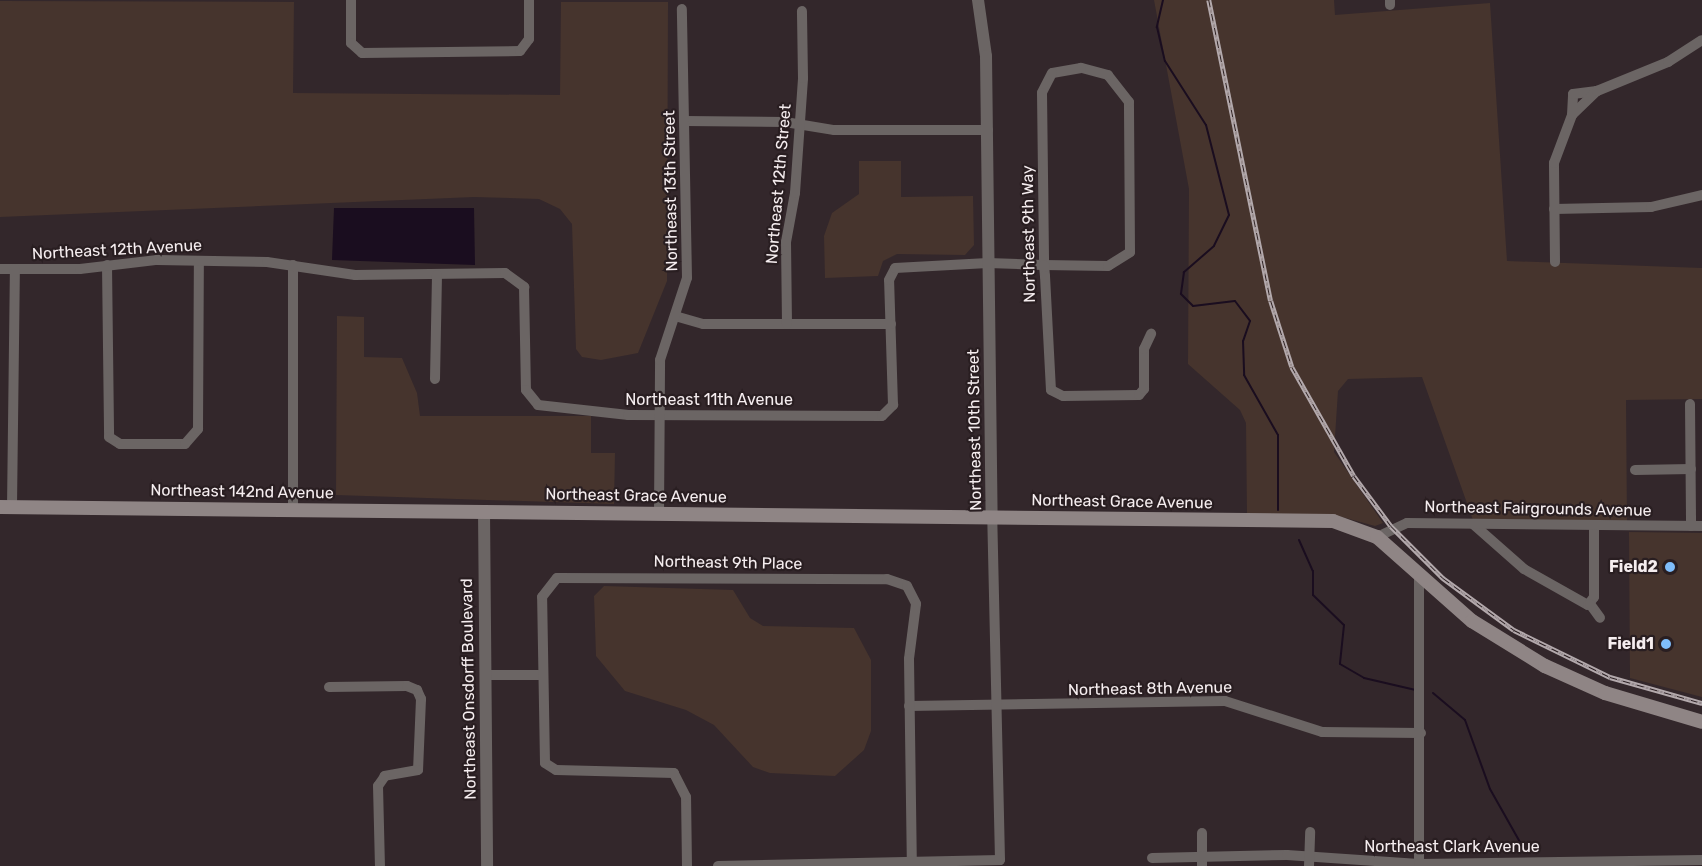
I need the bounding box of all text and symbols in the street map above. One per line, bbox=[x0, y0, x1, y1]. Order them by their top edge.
street label: Northeast 12th Street bbox=[762, 103, 796, 265]
street label: Northeast 13th Street bbox=[660, 110, 682, 272]
street label: Northeast 9th Way bbox=[1018, 165, 1040, 303]
street label: Northeast 12th Avenue bbox=[31, 236, 203, 264]
street label: Northeast 10th Street bbox=[964, 349, 986, 511]
street label: Northeast 11th Avenue bbox=[625, 390, 793, 410]
street label: Northeast 142nd Avenue bbox=[150, 481, 334, 503]
street label: Northeast Grace Avenue bbox=[545, 485, 727, 507]
street label: Northeast Grace Avenue bbox=[1031, 491, 1213, 513]
street label: Northeast Fairgrounds Avenue bbox=[1424, 497, 1652, 521]
street label: Northeast 9th Place bbox=[653, 552, 803, 574]
place label: Field2 bbox=[1609, 557, 1658, 577]
marker: Field2 bbox=[1663, 560, 1677, 574]
street label: Northeast Onsdorff Boulevard bbox=[457, 578, 481, 800]
place label: Field1 bbox=[1607, 634, 1654, 654]
marker: Field1 bbox=[1659, 637, 1673, 651]
street label: Northeast 8th Avenue bbox=[1068, 678, 1232, 700]
street label: Northeast Clark Avenue bbox=[1364, 837, 1540, 857]

